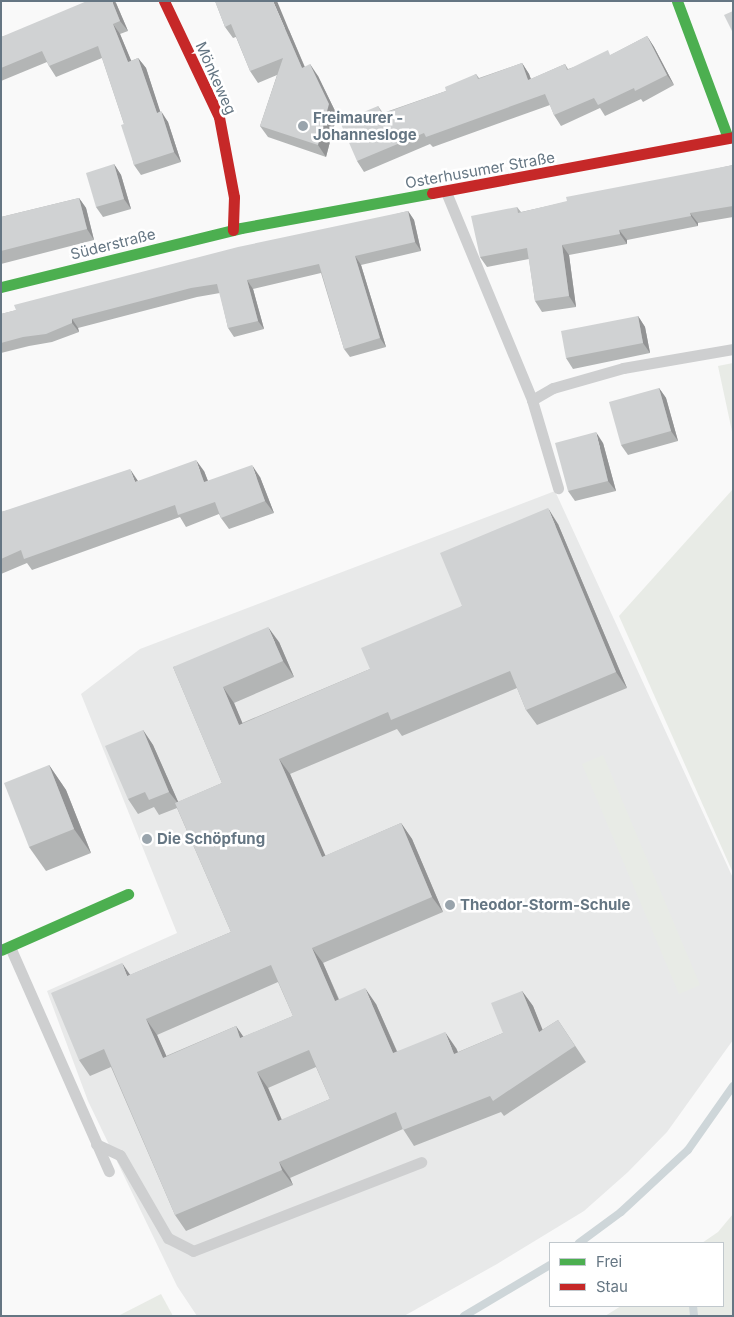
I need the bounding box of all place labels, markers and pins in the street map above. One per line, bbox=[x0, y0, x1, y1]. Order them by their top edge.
place label: Freimaurer - Johannesloge bbox=[313, 108, 417, 143]
marker: Freimaurer - Johannesloge bbox=[297, 120, 309, 132]
place label: Die Schöpfung bbox=[157, 830, 265, 848]
marker: Die Schöpfung bbox=[141, 833, 153, 845]
place label: Theodor-Storm-Schule bbox=[460, 896, 630, 914]
marker: Theodor-Storm-Schule bbox=[444, 899, 456, 911]

